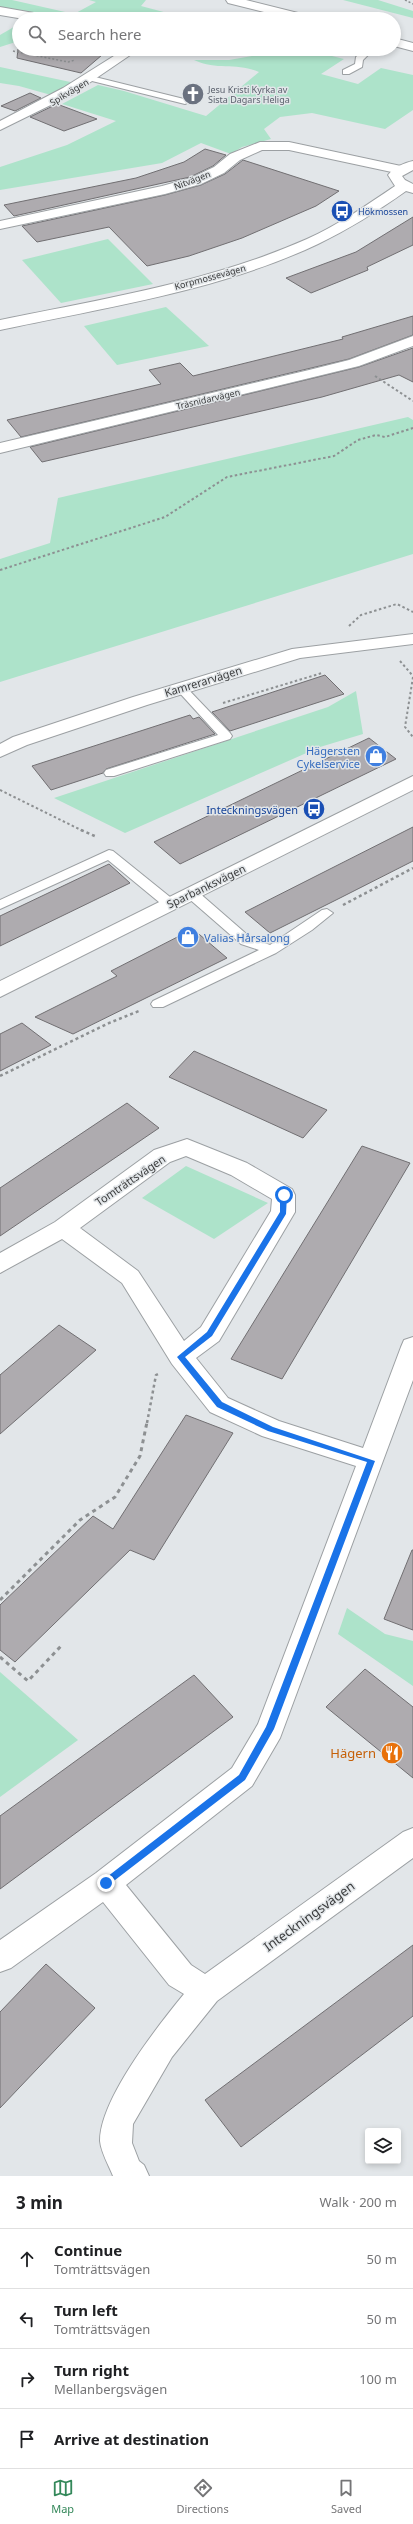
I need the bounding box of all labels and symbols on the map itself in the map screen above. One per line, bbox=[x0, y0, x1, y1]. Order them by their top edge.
street label: Spikvägen bbox=[47, 75, 91, 109]
church icon: Jesu Kristi Kyrka av Sista Dagars Heliga bbox=[180, 81, 206, 107]
place label: Jesu Kristi Kyrka av Sista Dagars Heliga bbox=[207, 83, 290, 106]
street label: Nitvägen bbox=[172, 167, 212, 193]
bus stop icon: Hökmossen bbox=[329, 198, 355, 224]
place label: Hökmossen bbox=[358, 205, 408, 218]
street label: Korpmossevägen bbox=[173, 261, 247, 293]
street label: Träsnidarvägen bbox=[175, 385, 241, 413]
street label: Kamrerarvägen bbox=[162, 662, 244, 700]
place label: Hägersten Cykelservice bbox=[297, 743, 360, 771]
shop icon: Hägersten Cykelservice bbox=[363, 743, 389, 769]
bus stop icon: Inteckningsvägen bbox=[301, 796, 327, 822]
place label: Inteckningsvägen bbox=[206, 802, 298, 817]
street label: Sparbanksvägen bbox=[164, 860, 248, 912]
shop icon: Valias Hårsalong bbox=[175, 924, 201, 950]
place label: Valias Hårsalong bbox=[204, 930, 290, 945]
street label: Tomträttsvägen bbox=[92, 1151, 168, 1209]
route start bbox=[275, 1186, 293, 1204]
restaurant icon: Hägern bbox=[379, 1740, 405, 1766]
place label: Hägern bbox=[330, 1744, 376, 1762]
route end bbox=[97, 1874, 115, 1892]
street label: Inteckningsvägen bbox=[260, 1877, 358, 1955]

